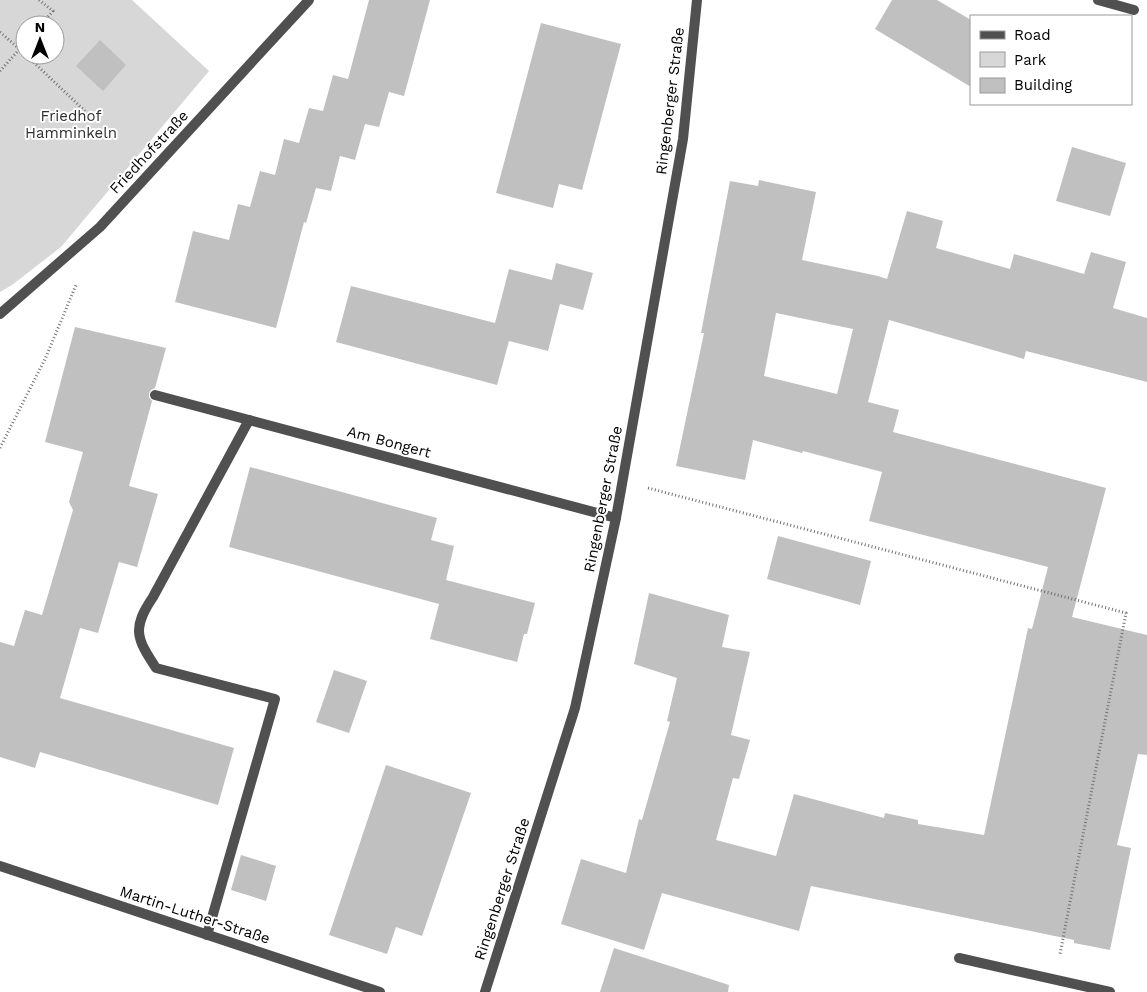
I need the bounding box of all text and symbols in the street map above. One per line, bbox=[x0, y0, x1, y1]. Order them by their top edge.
north arrow bbox=[15, 15, 65, 65]
legend bbox=[970, 15, 1132, 105]
text: N bbox=[35, 19, 45, 35]
street label: Ringenberger Straße bbox=[652, 26, 688, 176]
text: Road bbox=[1014, 26, 1051, 44]
text: Park bbox=[1014, 51, 1047, 69]
text: Building bbox=[1014, 76, 1072, 94]
park label: Friedhof Hamminkeln bbox=[25, 107, 117, 142]
street label: Friedhofstraße bbox=[106, 107, 192, 197]
street label: Am Bongert bbox=[345, 422, 434, 462]
street label: Ringenberger Straße bbox=[580, 424, 626, 574]
street label: Ringenberger Straße bbox=[470, 816, 534, 962]
street label: Martin-Luther-Straße bbox=[118, 882, 272, 948]

